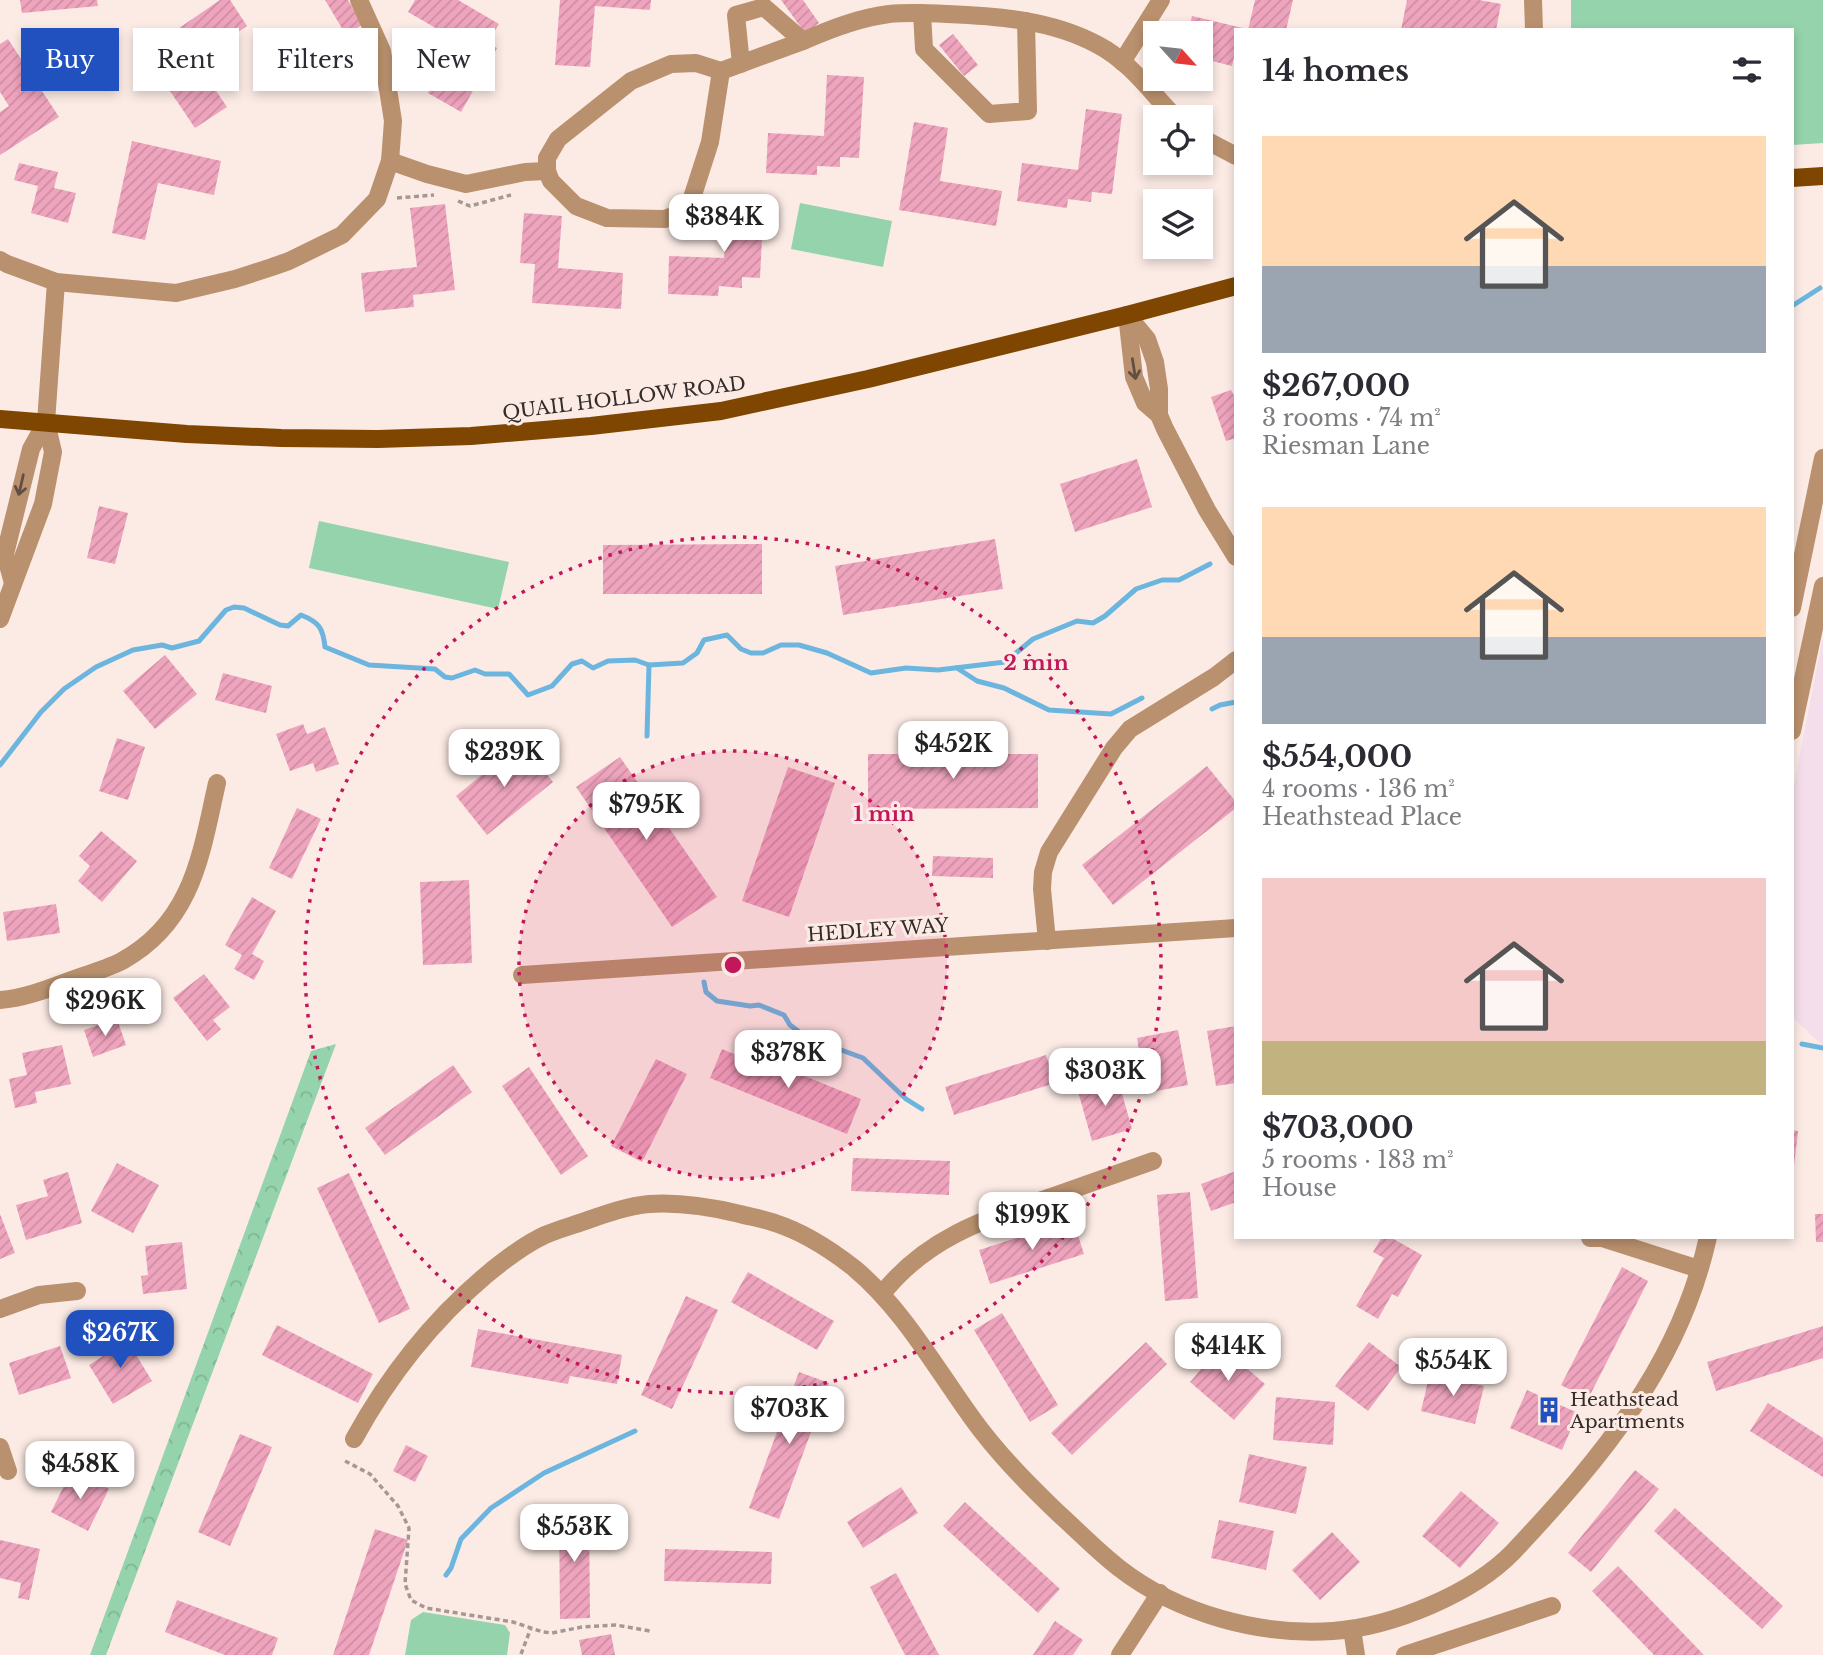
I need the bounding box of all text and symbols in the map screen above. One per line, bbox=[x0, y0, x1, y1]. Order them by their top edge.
north arrow bbox=[1143, 21, 1213, 91]
map controls bbox=[1143, 21, 1213, 259]
chip: Buy bbox=[21, 28, 119, 91]
chip: Rent bbox=[133, 28, 239, 91]
chip: Filters bbox=[253, 28, 378, 91]
chip: New bbox=[392, 28, 495, 91]
icon: filters bbox=[1728, 51, 1766, 89]
text: 14 homes bbox=[1262, 52, 1409, 89]
button: locate bbox=[1143, 105, 1213, 175]
icon: home bbox=[1451, 181, 1577, 307]
button: layers bbox=[1143, 189, 1213, 259]
pin: $384K bbox=[675, 194, 773, 254]
text: $384K bbox=[685, 203, 763, 231]
one-way arrow bbox=[1128, 357, 1141, 380]
text: $267,000 bbox=[1262, 367, 1410, 404]
street label: QUAIL HOLLOW ROAD bbox=[501, 372, 747, 424]
text: 3 rooms · 74 m² bbox=[1262, 404, 1441, 432]
text: Riesman Lane bbox=[1262, 432, 1430, 460]
one-way arrow bbox=[14, 473, 27, 496]
icon: home bbox=[1451, 552, 1577, 678]
text: 2 min bbox=[1003, 650, 1069, 676]
pin: $452K bbox=[904, 722, 1002, 781]
pin: $239K bbox=[455, 730, 553, 789]
text: $452K bbox=[914, 730, 992, 758]
text: $239K bbox=[465, 738, 543, 766]
text: $554,000 bbox=[1262, 738, 1412, 775]
text: 4 rooms · 136 m² bbox=[1262, 775, 1455, 803]
pin: $795K bbox=[597, 782, 695, 842]
text: $795K bbox=[609, 791, 683, 819]
text: 1 min bbox=[854, 801, 914, 827]
text: Heathstead Place bbox=[1262, 803, 1462, 831]
street label: HEDLEY WAY bbox=[807, 914, 950, 946]
icon: home bbox=[1451, 923, 1577, 1049]
centre of rings bbox=[721, 953, 745, 977]
pin: $296K bbox=[56, 978, 154, 1038]
text: $296K bbox=[65, 987, 145, 1015]
pin: $378K bbox=[739, 1030, 837, 1090]
text: $378K bbox=[751, 1039, 825, 1067]
pin: $303K bbox=[1056, 1048, 1154, 1108]
text: $303K bbox=[1065, 1057, 1145, 1085]
text: $703,000 bbox=[1262, 1109, 1414, 1146]
text: 5 rooms · 183 m² bbox=[1262, 1146, 1454, 1174]
text: House bbox=[1262, 1174, 1337, 1202]
pin: $199K bbox=[983, 1192, 1081, 1252]
text: $199K bbox=[995, 1201, 1069, 1229]
pin: $267K bbox=[71, 1310, 169, 1370]
text: $267K bbox=[82, 1319, 158, 1347]
pin: $414K bbox=[1179, 1324, 1277, 1383]
text: $414K bbox=[1191, 1332, 1265, 1360]
pin: $554K bbox=[1404, 1338, 1502, 1398]
text: $554K bbox=[1415, 1347, 1491, 1375]
pin: $703K bbox=[740, 1386, 838, 1446]
place label: Heathstead Apartments bbox=[1569, 1388, 1685, 1433]
text: $703K bbox=[750, 1395, 828, 1423]
building icon: Heathstead Apartments bbox=[1534, 1395, 1564, 1425]
pin: $458K bbox=[31, 1442, 129, 1501]
text: $458K bbox=[41, 1450, 119, 1478]
pin: $553K bbox=[525, 1504, 623, 1564]
text: $553K bbox=[536, 1513, 612, 1541]

